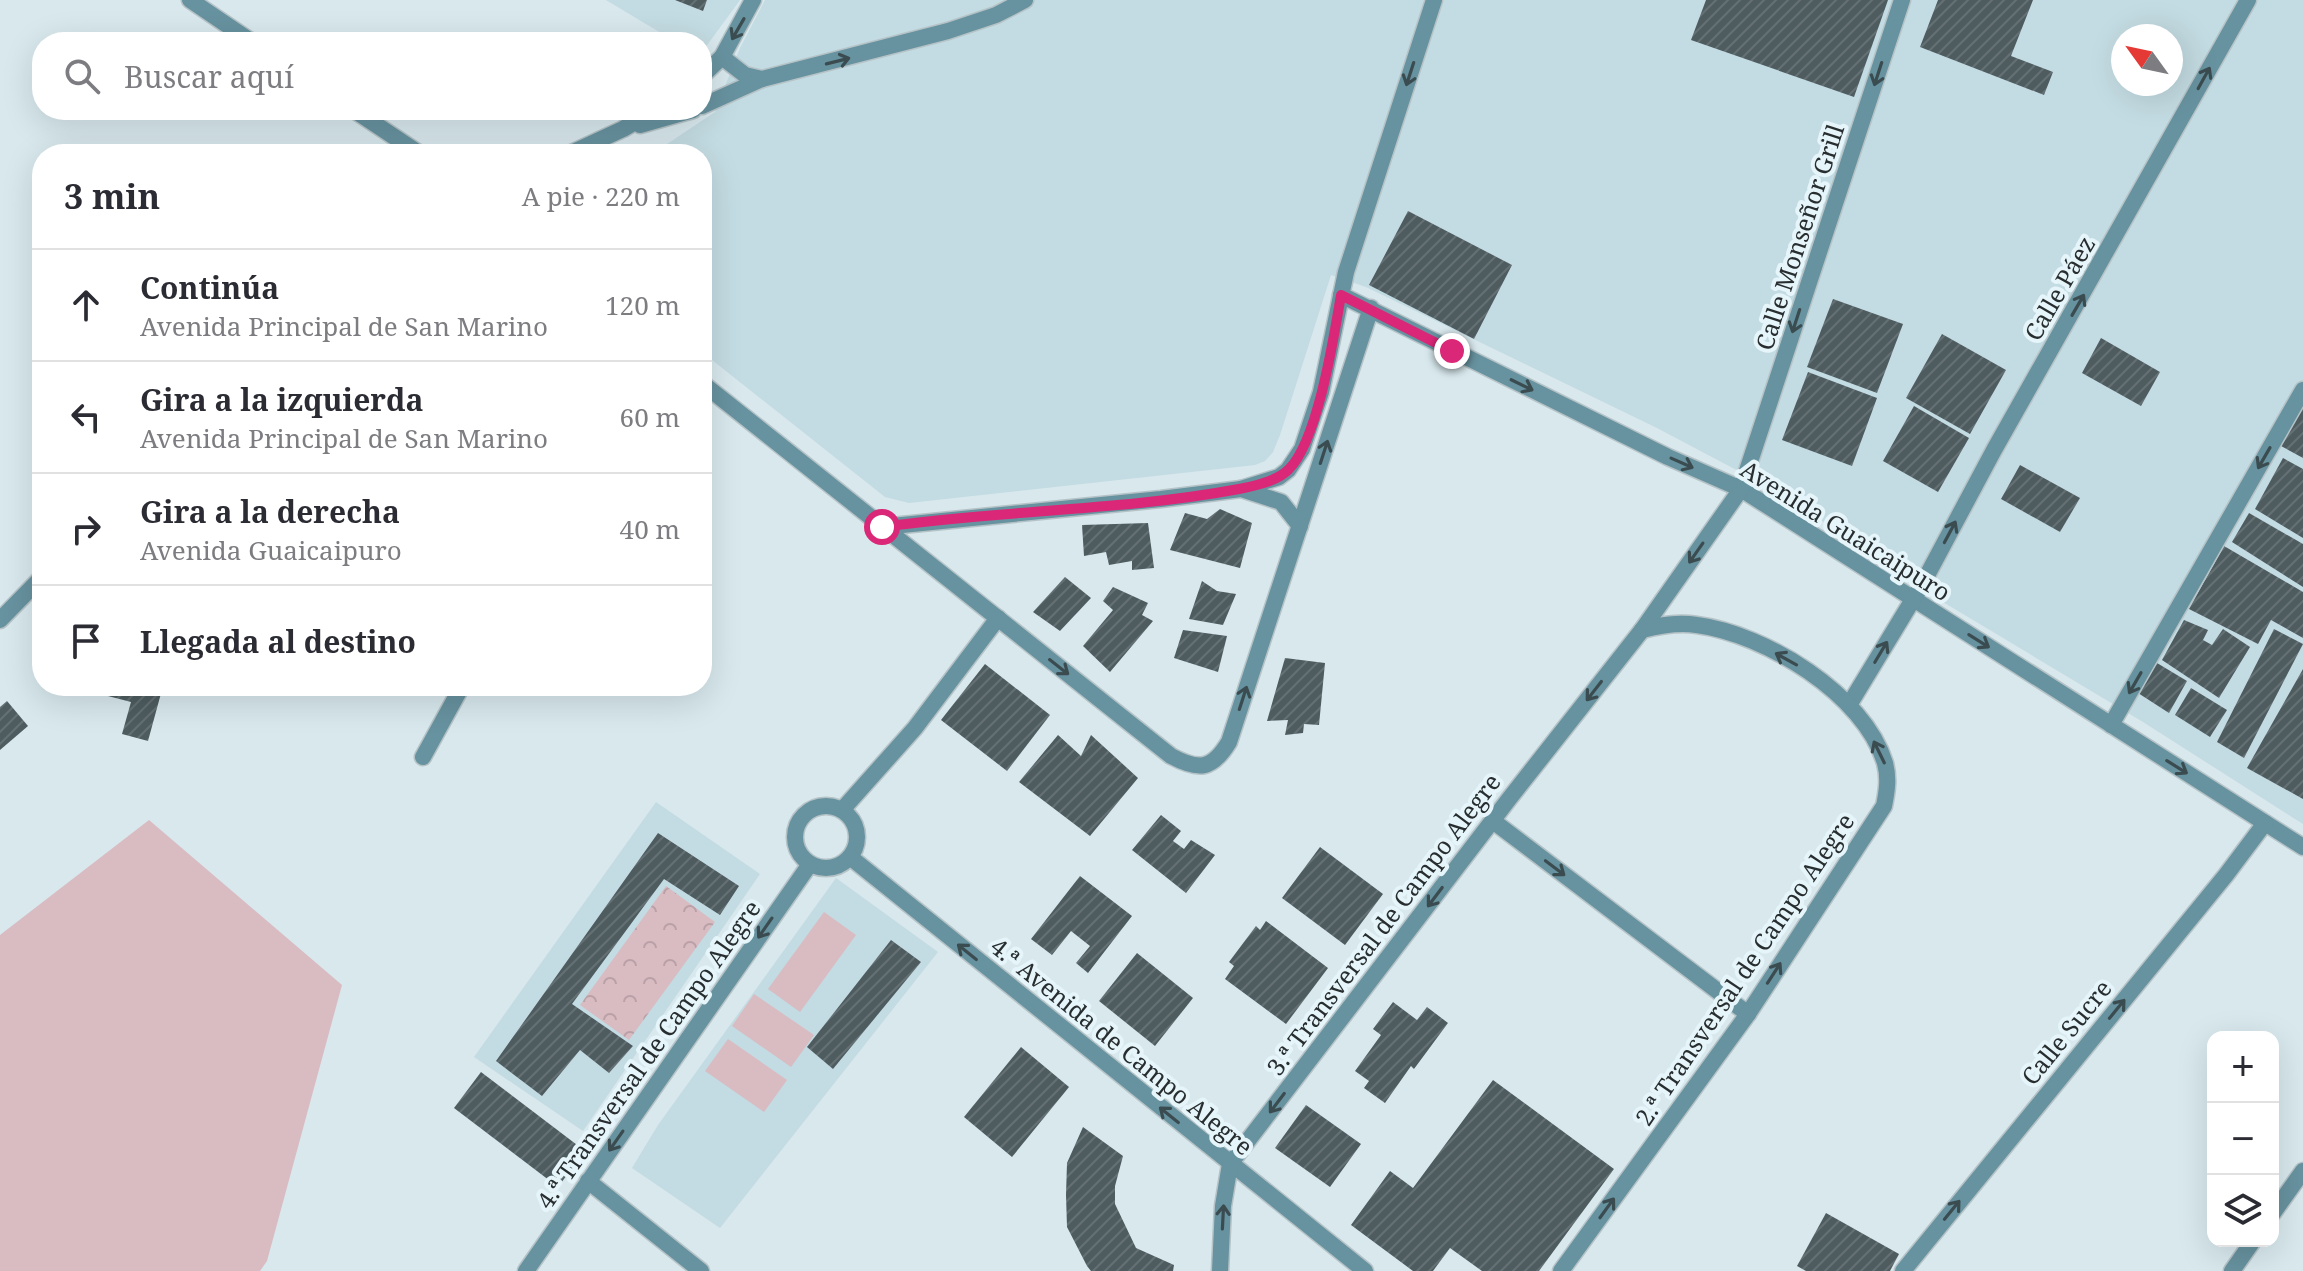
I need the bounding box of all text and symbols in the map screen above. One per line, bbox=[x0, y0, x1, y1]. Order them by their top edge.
one-way arrow bbox=[730, 17, 746, 40]
north arrow bbox=[2111, 24, 2183, 96]
search box bbox=[32, 32, 712, 120]
one-way arrow bbox=[825, 52, 851, 67]
icon: search bbox=[60, 54, 104, 98]
text: Buscar aquí bbox=[124, 56, 294, 97]
one-way arrow bbox=[1402, 61, 1417, 86]
one-way arrow bbox=[1869, 61, 1884, 86]
one-way arrow bbox=[2197, 67, 2213, 90]
street label: Calle Monseñor Grill bbox=[1747, 119, 1851, 354]
text: 3 min bbox=[64, 173, 160, 219]
text: A pie · 220 m bbox=[522, 178, 680, 214]
street label: Calle Páez bbox=[2016, 230, 2102, 346]
text: Continúa bbox=[140, 267, 279, 308]
icon: ahead bbox=[64, 283, 108, 327]
text: 120 m bbox=[605, 287, 680, 323]
one-way arrow bbox=[2070, 294, 2086, 317]
text: Avenida Principal de San Marino bbox=[140, 308, 548, 344]
one-way arrow bbox=[1788, 308, 1803, 333]
route end bbox=[1434, 333, 1470, 369]
one-way arrow bbox=[1509, 378, 1533, 393]
text: Gira a la izquierda bbox=[140, 379, 423, 420]
icon: left bbox=[64, 395, 108, 439]
text: 60 m bbox=[620, 399, 680, 435]
text: Avenida Principal de San Marino bbox=[140, 420, 548, 456]
one-way arrow bbox=[1317, 439, 1332, 465]
one-way arrow bbox=[2256, 446, 2272, 469]
street label: Avenida Guaicaipuro bbox=[1735, 452, 1957, 608]
one-way arrow bbox=[1669, 456, 1693, 471]
text: Gira a la derecha bbox=[140, 491, 400, 532]
icon: right bbox=[64, 507, 108, 551]
route start bbox=[864, 509, 900, 545]
text: 40 m bbox=[620, 511, 680, 547]
one-way arrow bbox=[1943, 520, 1959, 544]
text: Avenida Guaicaipuro bbox=[140, 532, 402, 568]
one-way arrow bbox=[1688, 541, 1704, 563]
icon: arrive bbox=[64, 619, 108, 663]
text: Llegada al destino bbox=[140, 621, 416, 662]
one-way arrow bbox=[1967, 634, 1990, 650]
one-way arrow bbox=[1873, 641, 1889, 664]
one-way arrow bbox=[1775, 651, 1798, 667]
one-way arrow bbox=[1048, 658, 1069, 676]
one-way arrow bbox=[2127, 671, 2142, 695]
one-way arrow bbox=[1585, 680, 1603, 701]
one-way arrow bbox=[1236, 686, 1251, 712]
one-way arrow bbox=[1871, 740, 1886, 764]
one-way arrow bbox=[2165, 759, 2188, 775]
street label: 3.ª Transversal de Campo Alegre bbox=[1258, 766, 1508, 1082]
street label: 2.ª Transversal de Campo Alegre bbox=[1627, 806, 1861, 1132]
one-way arrow bbox=[1543, 860, 1565, 877]
one-way arrow bbox=[1426, 885, 1443, 907]
street label: 4.ª Transversal de Campo Alegre bbox=[528, 893, 768, 1215]
one-way arrow bbox=[757, 916, 773, 938]
street label: 4.ª Avenida de Campo Alegre bbox=[984, 930, 1260, 1162]
one-way arrow bbox=[957, 943, 978, 961]
one-way arrow bbox=[1766, 963, 1783, 985]
street label: Calle Sucre bbox=[2013, 972, 2119, 1092]
one-way arrow bbox=[2108, 999, 2125, 1020]
map controls bbox=[2207, 1031, 2279, 1247]
button: + bbox=[2207, 1031, 2279, 1103]
one-way arrow bbox=[1268, 1092, 1285, 1113]
button: − bbox=[2207, 1103, 2279, 1175]
one-way arrow bbox=[1159, 1106, 1180, 1124]
one-way arrow bbox=[608, 1129, 624, 1151]
button: layers bbox=[2207, 1175, 2279, 1247]
one-way arrow bbox=[1598, 1198, 1615, 1219]
one-way arrow bbox=[1943, 1201, 1961, 1221]
one-way arrow bbox=[1215, 1204, 1230, 1231]

